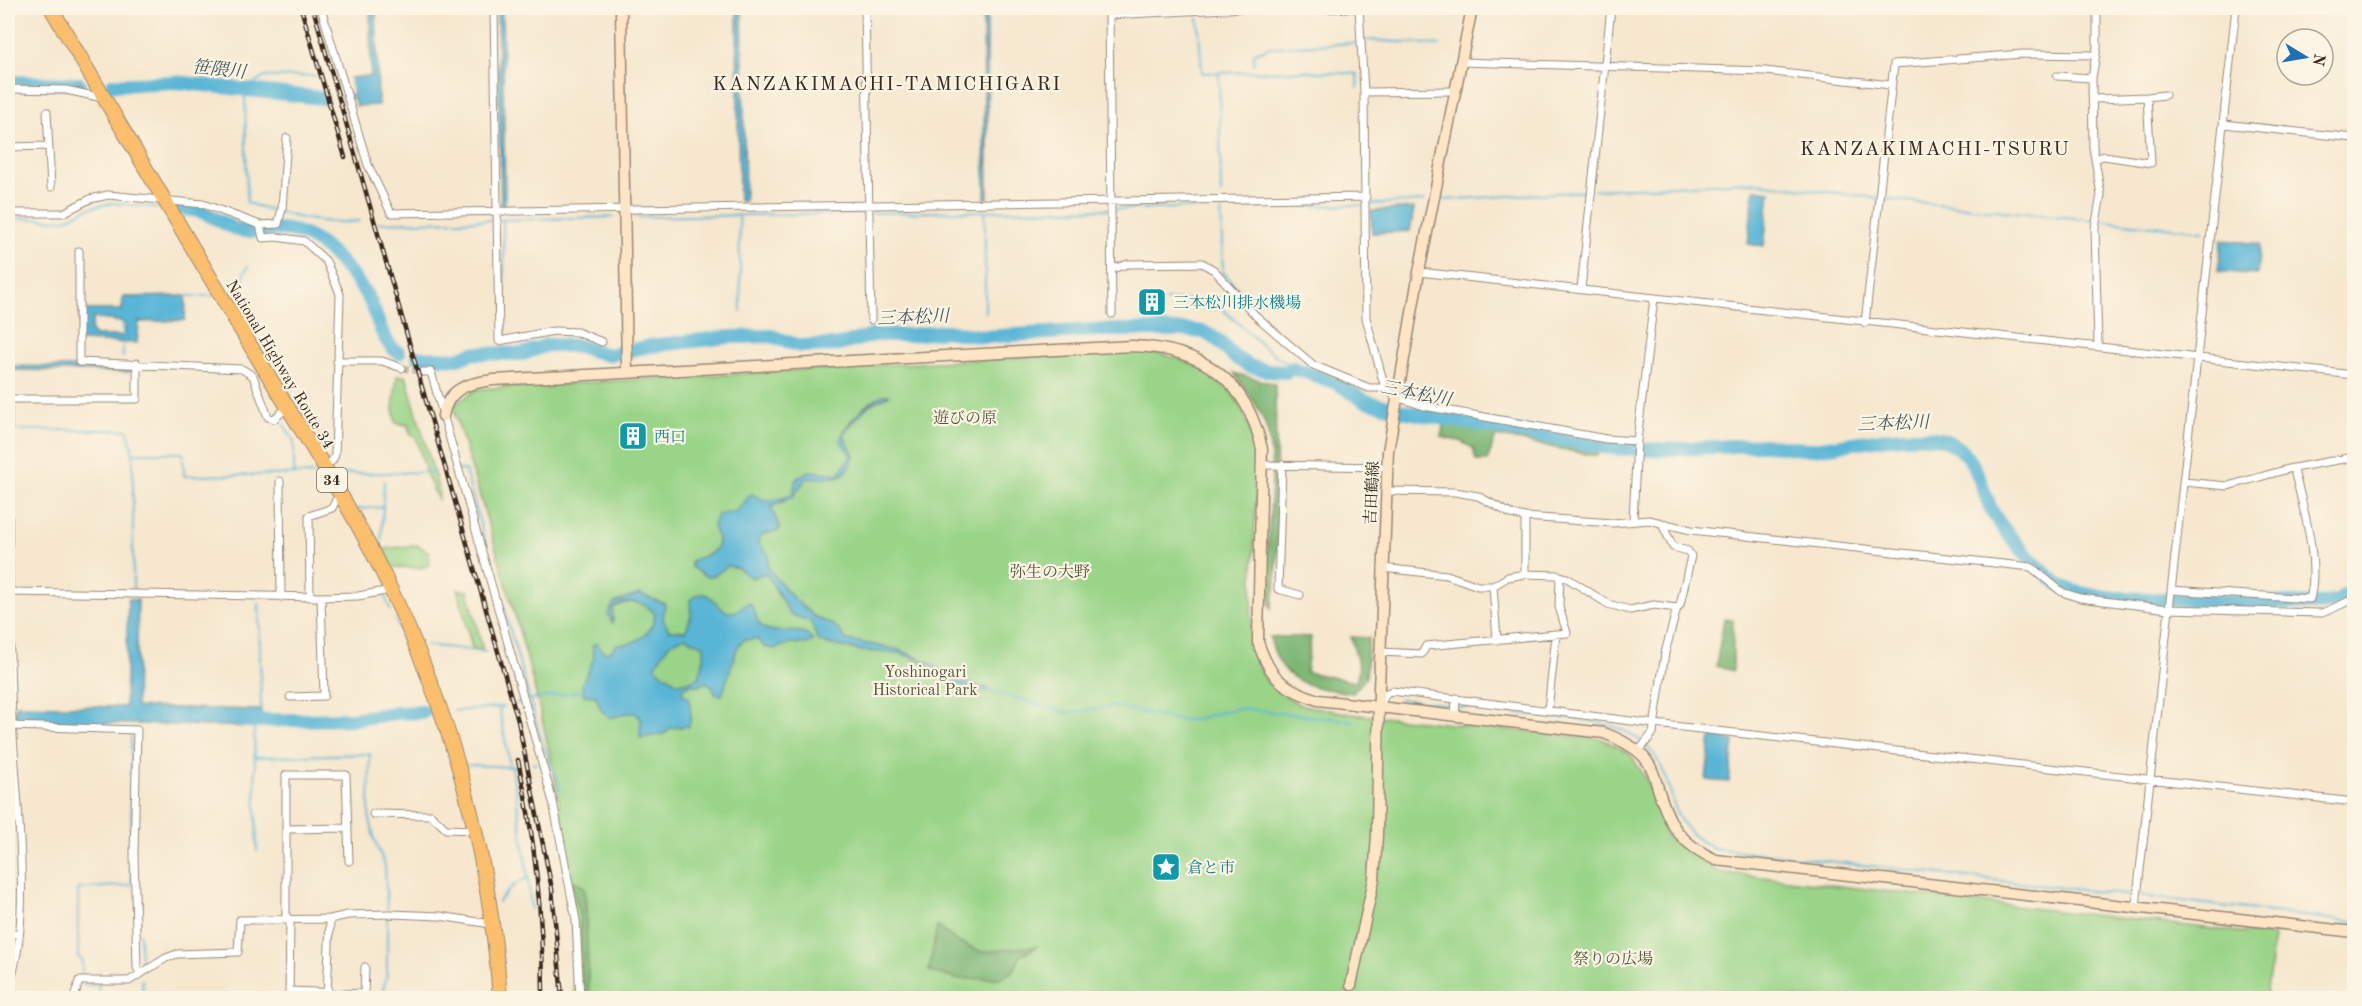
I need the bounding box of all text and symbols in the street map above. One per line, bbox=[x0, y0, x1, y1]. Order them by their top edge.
north arrow bbox=[2275, 27, 2335, 87]
text: N bbox=[2309, 52, 2327, 68]
water label: 笹隈川 bbox=[191, 56, 249, 82]
district label: KANZAKIMACHI-TAMICHIGARI bbox=[712, 75, 1062, 95]
district label: KANZAKIMACHI-TSURU bbox=[1800, 140, 2070, 160]
street label: National Highway Route 34 bbox=[222, 278, 336, 452]
building icon: 三本松川排水機場 bbox=[1136, 286, 1168, 318]
place label: 三本松川排水機場 bbox=[1173, 294, 1301, 312]
water label: 三本松川 bbox=[877, 306, 951, 328]
water label: 三本松川 bbox=[1379, 376, 1455, 410]
park label: 遊びの原 bbox=[933, 409, 997, 427]
water label: 三本松川 bbox=[1857, 412, 1931, 434]
building icon: 西口 bbox=[617, 420, 649, 452]
place label: 西口 bbox=[654, 428, 686, 446]
street label: 吉田鶴線 bbox=[1361, 461, 1383, 525]
road number: 34 bbox=[317, 468, 347, 492]
park label: 弥生の大野 bbox=[1010, 563, 1090, 581]
park label: Yoshinogari Historical Park bbox=[873, 665, 977, 699]
place icon: 倉と市 bbox=[1150, 851, 1182, 883]
place label: 倉と市 bbox=[1187, 859, 1235, 877]
park label: 祭りの広場 bbox=[1573, 950, 1653, 968]

